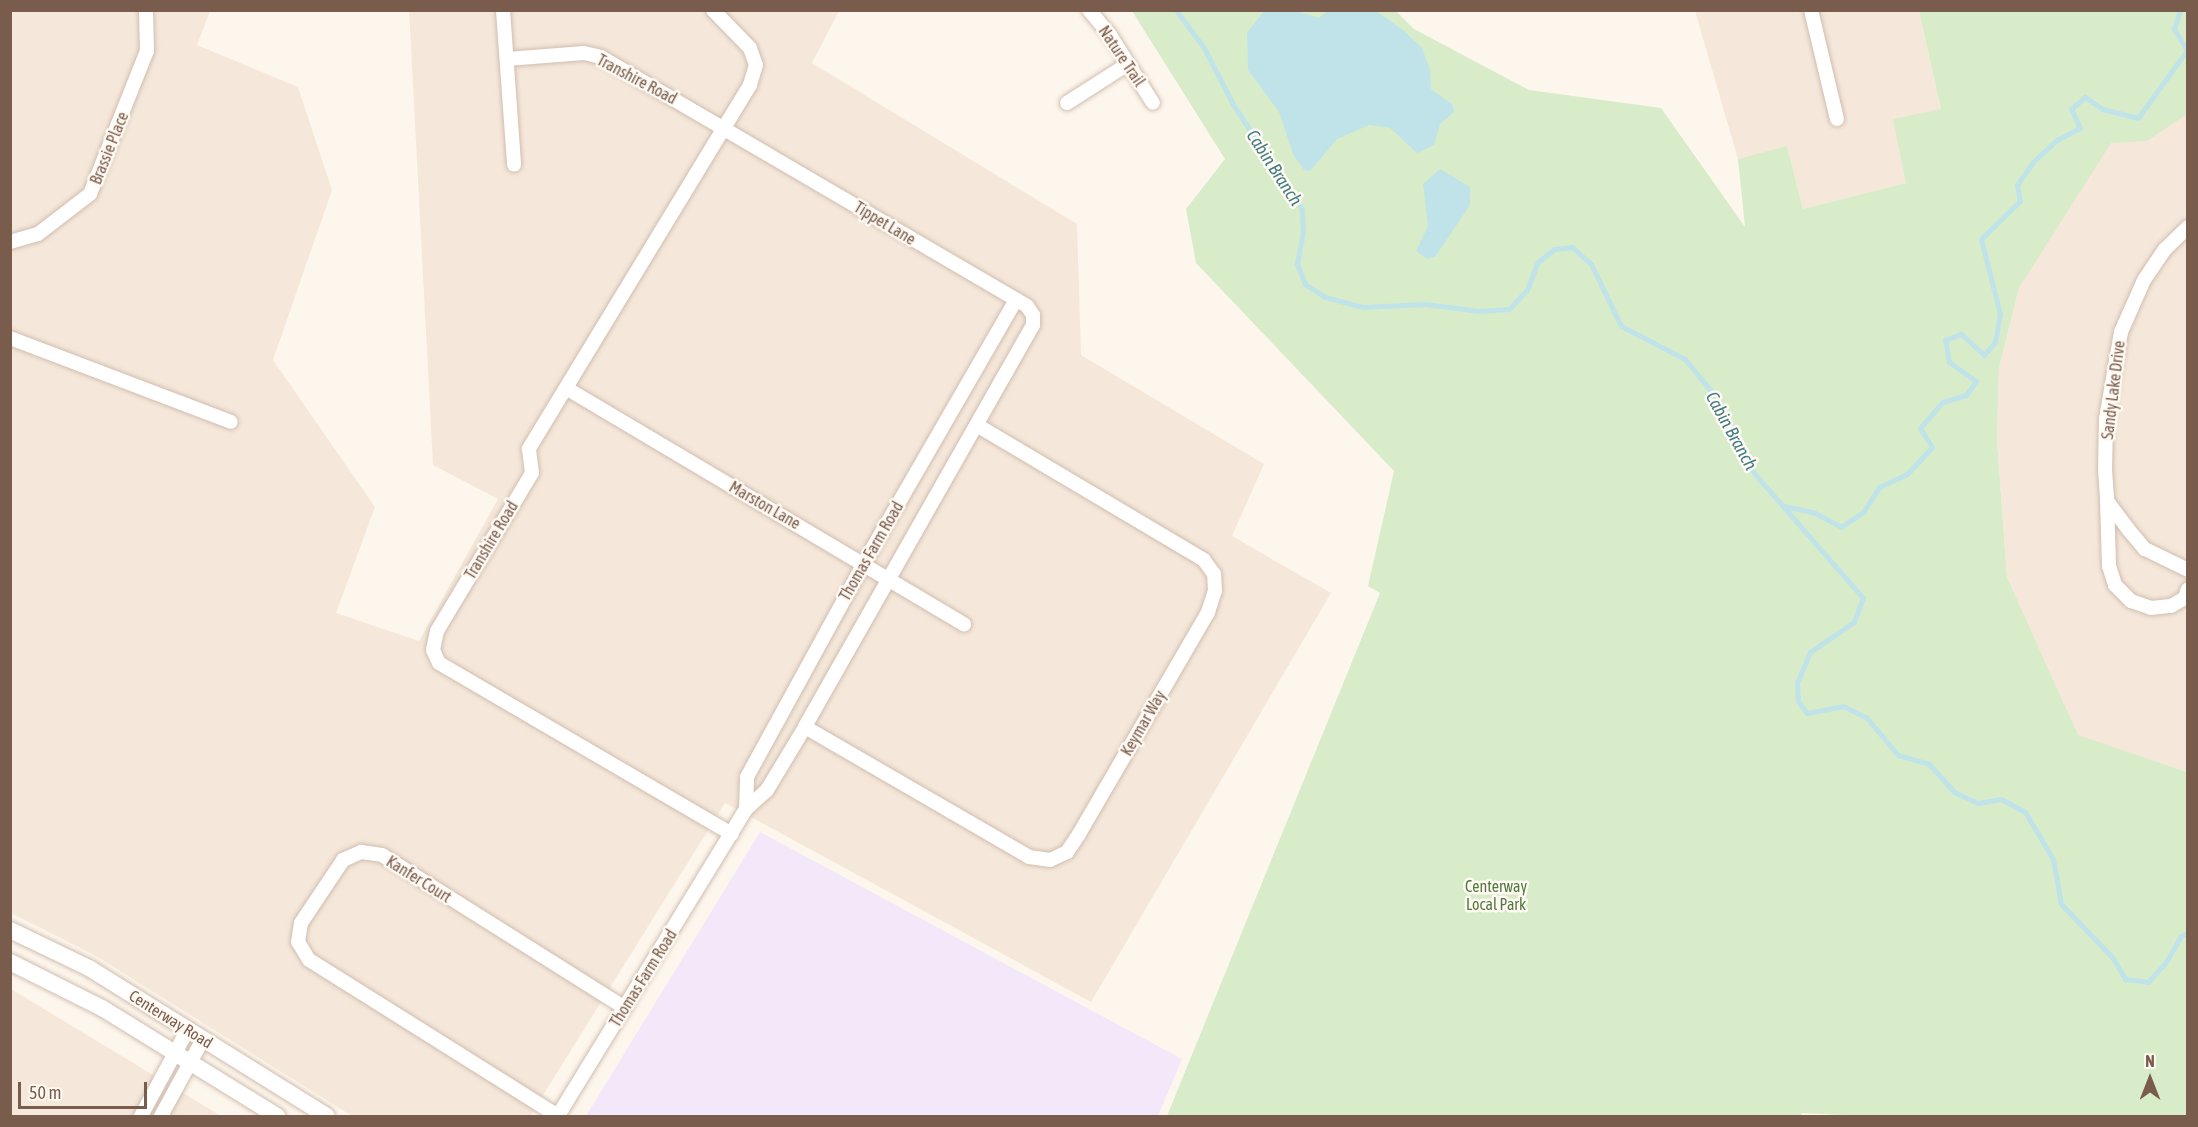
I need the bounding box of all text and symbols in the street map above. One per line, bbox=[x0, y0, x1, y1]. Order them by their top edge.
street label: Nature Trail bbox=[1095, 22, 1149, 90]
street label: Transhire Road bbox=[594, 50, 680, 108]
street label: Brassie Place bbox=[86, 109, 132, 187]
water label: Cabin Branch bbox=[1241, 126, 1307, 210]
street label: Tippet Lane bbox=[851, 197, 919, 249]
street label: Sandy Lake Drive bbox=[2097, 340, 2129, 440]
water label: Cabin Branch bbox=[1701, 388, 1761, 474]
street label: Marston Lane bbox=[726, 477, 804, 533]
street label: Transhire Road bbox=[460, 498, 522, 582]
street label: Thomas Farm Road bbox=[835, 498, 907, 604]
street label: Keymar Way bbox=[1117, 687, 1169, 759]
street label: Kanfer Court bbox=[383, 852, 455, 906]
park label: Centerway Local Park bbox=[1465, 876, 1527, 914]
street label: Thomas Farm Road bbox=[605, 926, 681, 1030]
street label: Centerway Road bbox=[126, 986, 216, 1052]
north arrow bbox=[2120, 1049, 2180, 1109]
text: N bbox=[2145, 1052, 2155, 1070]
scale bar bbox=[21, 1070, 150, 1108]
text: 50 m bbox=[29, 1082, 61, 1103]

